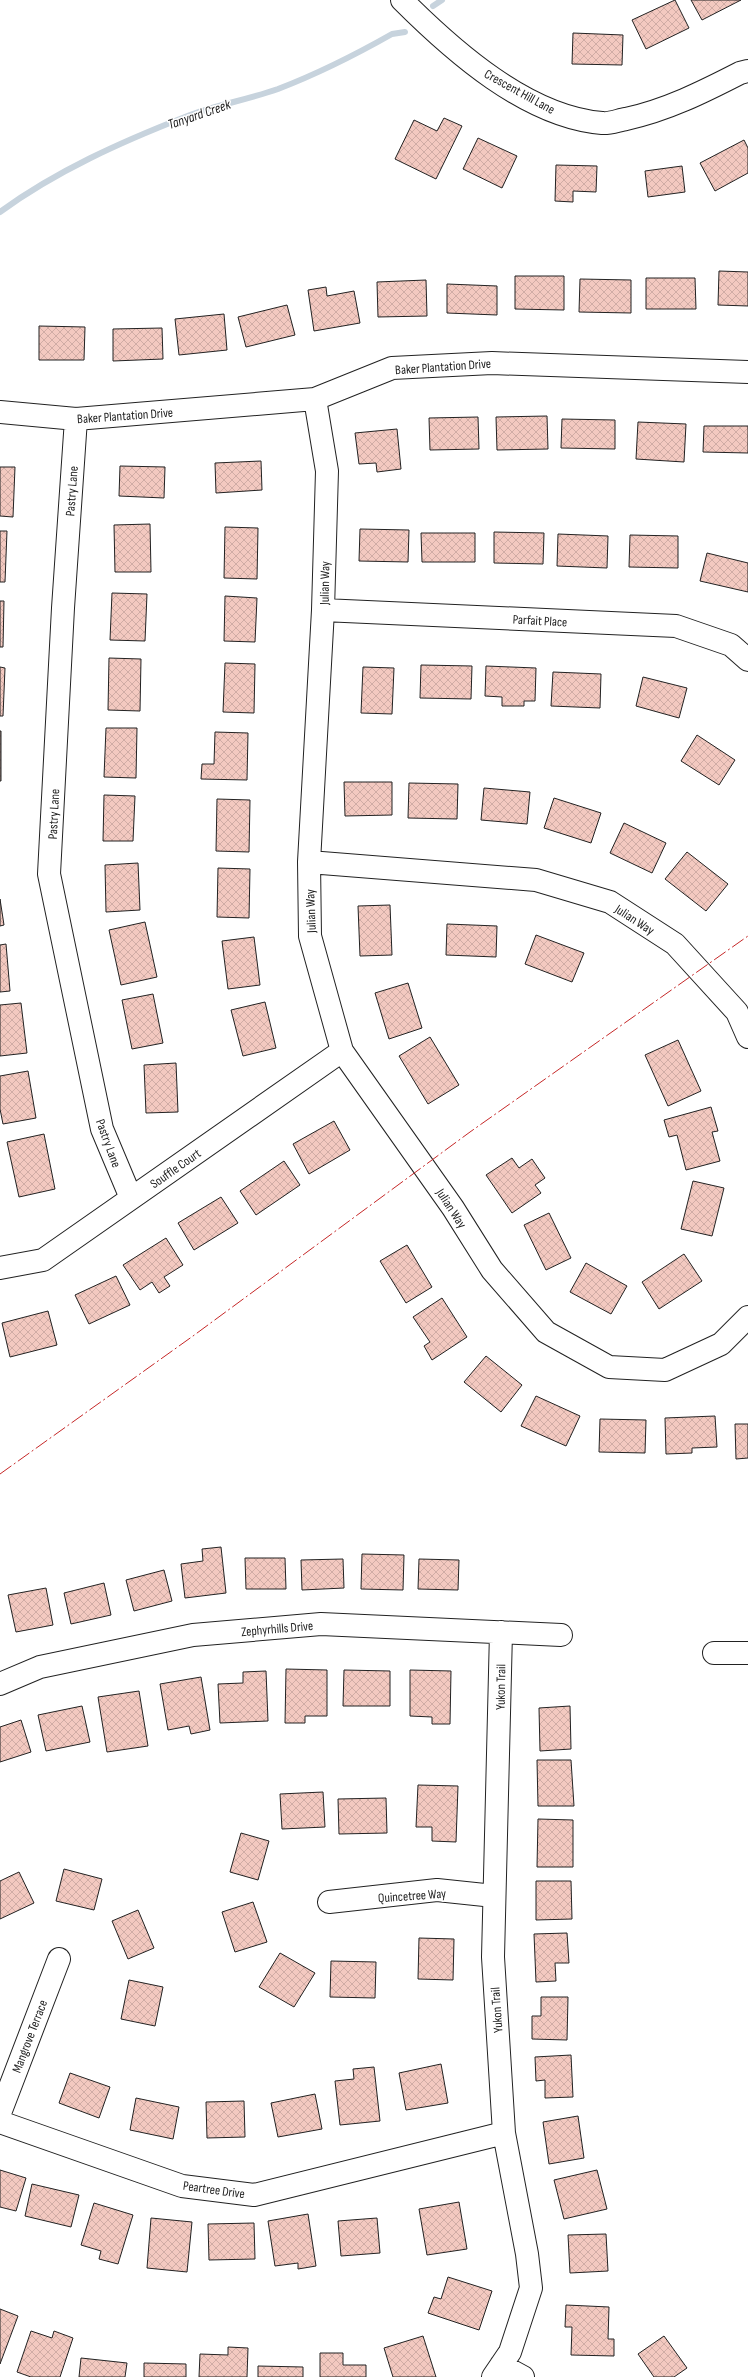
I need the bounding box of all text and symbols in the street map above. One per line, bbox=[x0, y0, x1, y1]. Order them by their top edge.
street label: Crescent Hill Lane bbox=[481, 66, 558, 118]
water label: Tanyard Creek bbox=[166, 96, 233, 133]
street label: Baker Plantation Drive bbox=[395, 356, 492, 378]
street label: Baker Plantation Drive bbox=[77, 405, 174, 427]
street label: Pastry Lane bbox=[62, 465, 82, 517]
street label: Julian Way bbox=[317, 561, 333, 606]
street label: Parfait Place bbox=[512, 612, 568, 630]
street label: Pastry Lane bbox=[45, 788, 63, 840]
street label: Julian Way bbox=[302, 889, 320, 934]
street label: Julian Way bbox=[611, 901, 657, 939]
street label: Pastry Lane bbox=[92, 1117, 124, 1170]
street label: Souffle Court bbox=[147, 1145, 204, 1192]
street label: Julian Way bbox=[432, 1185, 470, 1231]
street label: Zephyrhills Drive bbox=[240, 1618, 314, 1640]
street label: Yukon Trail bbox=[493, 1664, 509, 1710]
street label: Quincetree Way bbox=[377, 1886, 447, 1906]
street label: Yukon Trail bbox=[487, 1987, 507, 2033]
street label: Mangrove Terrace bbox=[9, 1998, 51, 2075]
street label: Peartree Drive bbox=[182, 2178, 246, 2202]

